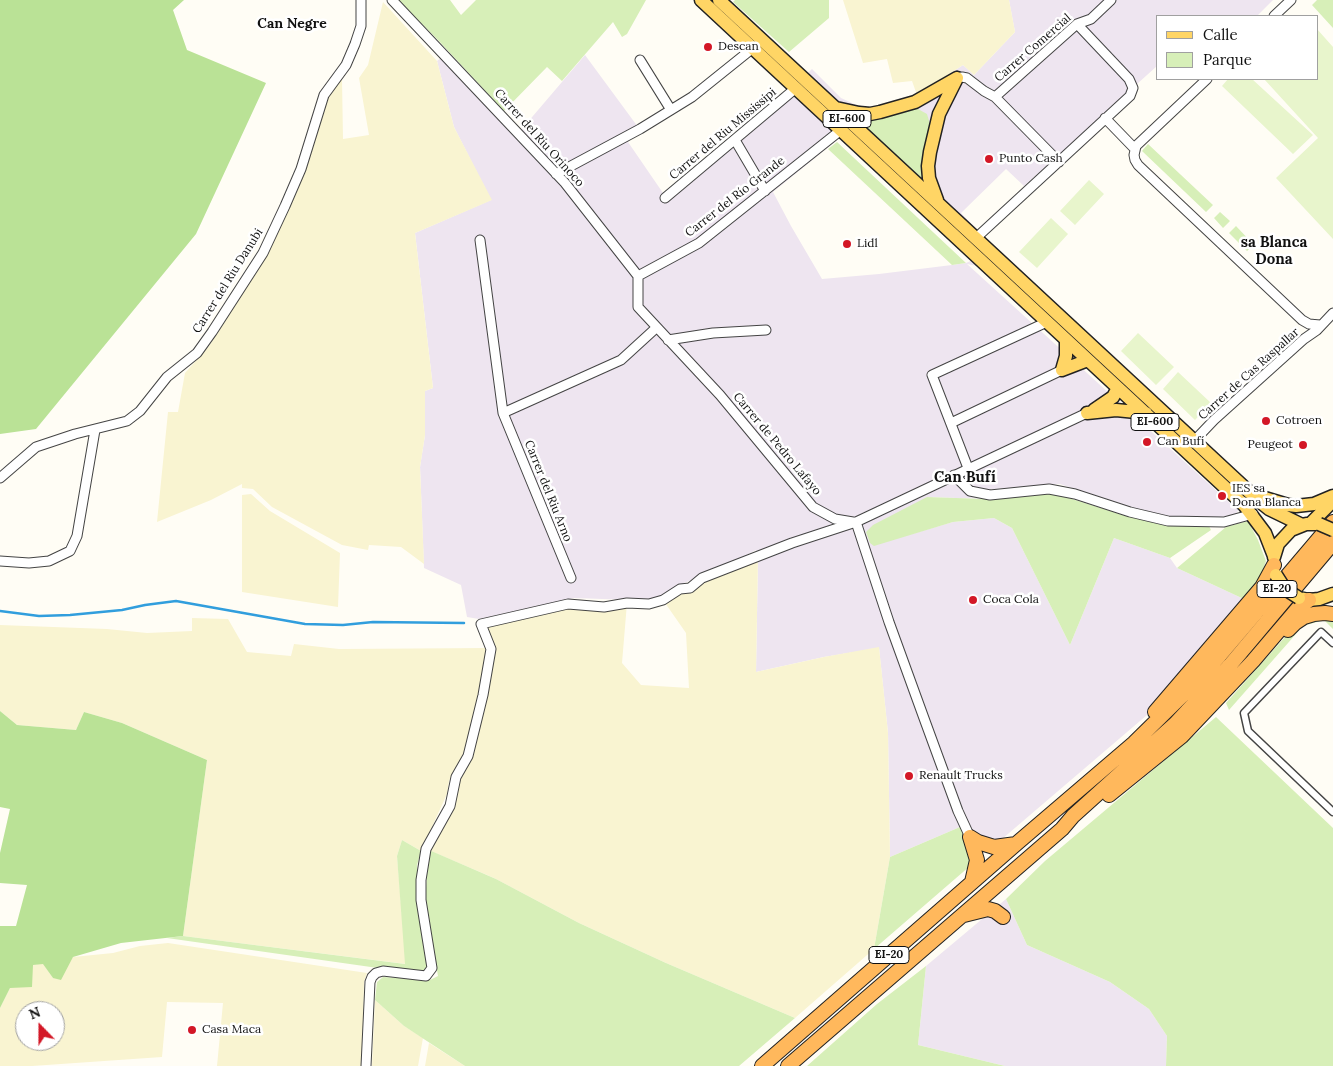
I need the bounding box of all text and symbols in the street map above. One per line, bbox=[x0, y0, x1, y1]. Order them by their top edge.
street label: Carrer Comercial bbox=[992, 11, 1074, 85]
legend bbox=[1156, 15, 1318, 80]
district label: Can Negre bbox=[257, 16, 327, 32]
text: Calle bbox=[1203, 25, 1238, 44]
place label: Descan bbox=[718, 40, 759, 54]
marker: Descan bbox=[702, 41, 714, 53]
text: Parque bbox=[1203, 50, 1252, 69]
street label: Carrer del Riu Mississipi bbox=[667, 85, 779, 183]
street label: Carrer del Riu Orinoco bbox=[491, 86, 587, 190]
road number: EI-600 bbox=[823, 110, 871, 128]
place label: Punto Cash bbox=[999, 152, 1063, 166]
marker: Punto Cash bbox=[983, 153, 995, 165]
street label: Carrer del Río Grande bbox=[682, 154, 788, 240]
street label: Carrer del Riu Danubi bbox=[190, 226, 266, 336]
district label: sa Blanca Dona bbox=[1241, 234, 1307, 269]
place label: Lidl bbox=[857, 237, 878, 251]
marker: Lidl bbox=[841, 238, 853, 250]
street label: Carrer de Cas Raspallar bbox=[1196, 325, 1302, 423]
street label: Carrer de Pedro Lafayo bbox=[730, 390, 824, 498]
road number: EI-600 bbox=[1131, 414, 1179, 431]
place label: Cotroen bbox=[1276, 414, 1322, 428]
marker: Cotroen bbox=[1260, 415, 1272, 427]
place label: Can Bufí bbox=[1157, 435, 1204, 449]
marker: Can Bufí bbox=[1141, 436, 1153, 448]
street label: Carrer del Riu Arno bbox=[521, 438, 575, 544]
place label: Peugeot bbox=[1247, 438, 1293, 452]
marker: Peugeot bbox=[1297, 439, 1309, 451]
district label: Can Bufí bbox=[934, 469, 996, 487]
place label: IES sa Dona Blanca bbox=[1232, 482, 1301, 510]
marker: IES sa Dona Blanca bbox=[1216, 490, 1228, 502]
road number: EI-20 bbox=[1257, 580, 1297, 598]
place label: Coca Cola bbox=[983, 593, 1039, 607]
marker: Coca Cola bbox=[967, 594, 979, 606]
place label: Renault Trucks bbox=[919, 769, 1003, 783]
marker: Renault Trucks bbox=[903, 770, 915, 782]
road number: EI-20 bbox=[869, 946, 909, 964]
north arrow bbox=[15, 1001, 65, 1051]
text: N bbox=[26, 1003, 43, 1023]
place label: Casa Maca bbox=[202, 1023, 261, 1037]
marker: Casa Maca bbox=[186, 1024, 198, 1036]

